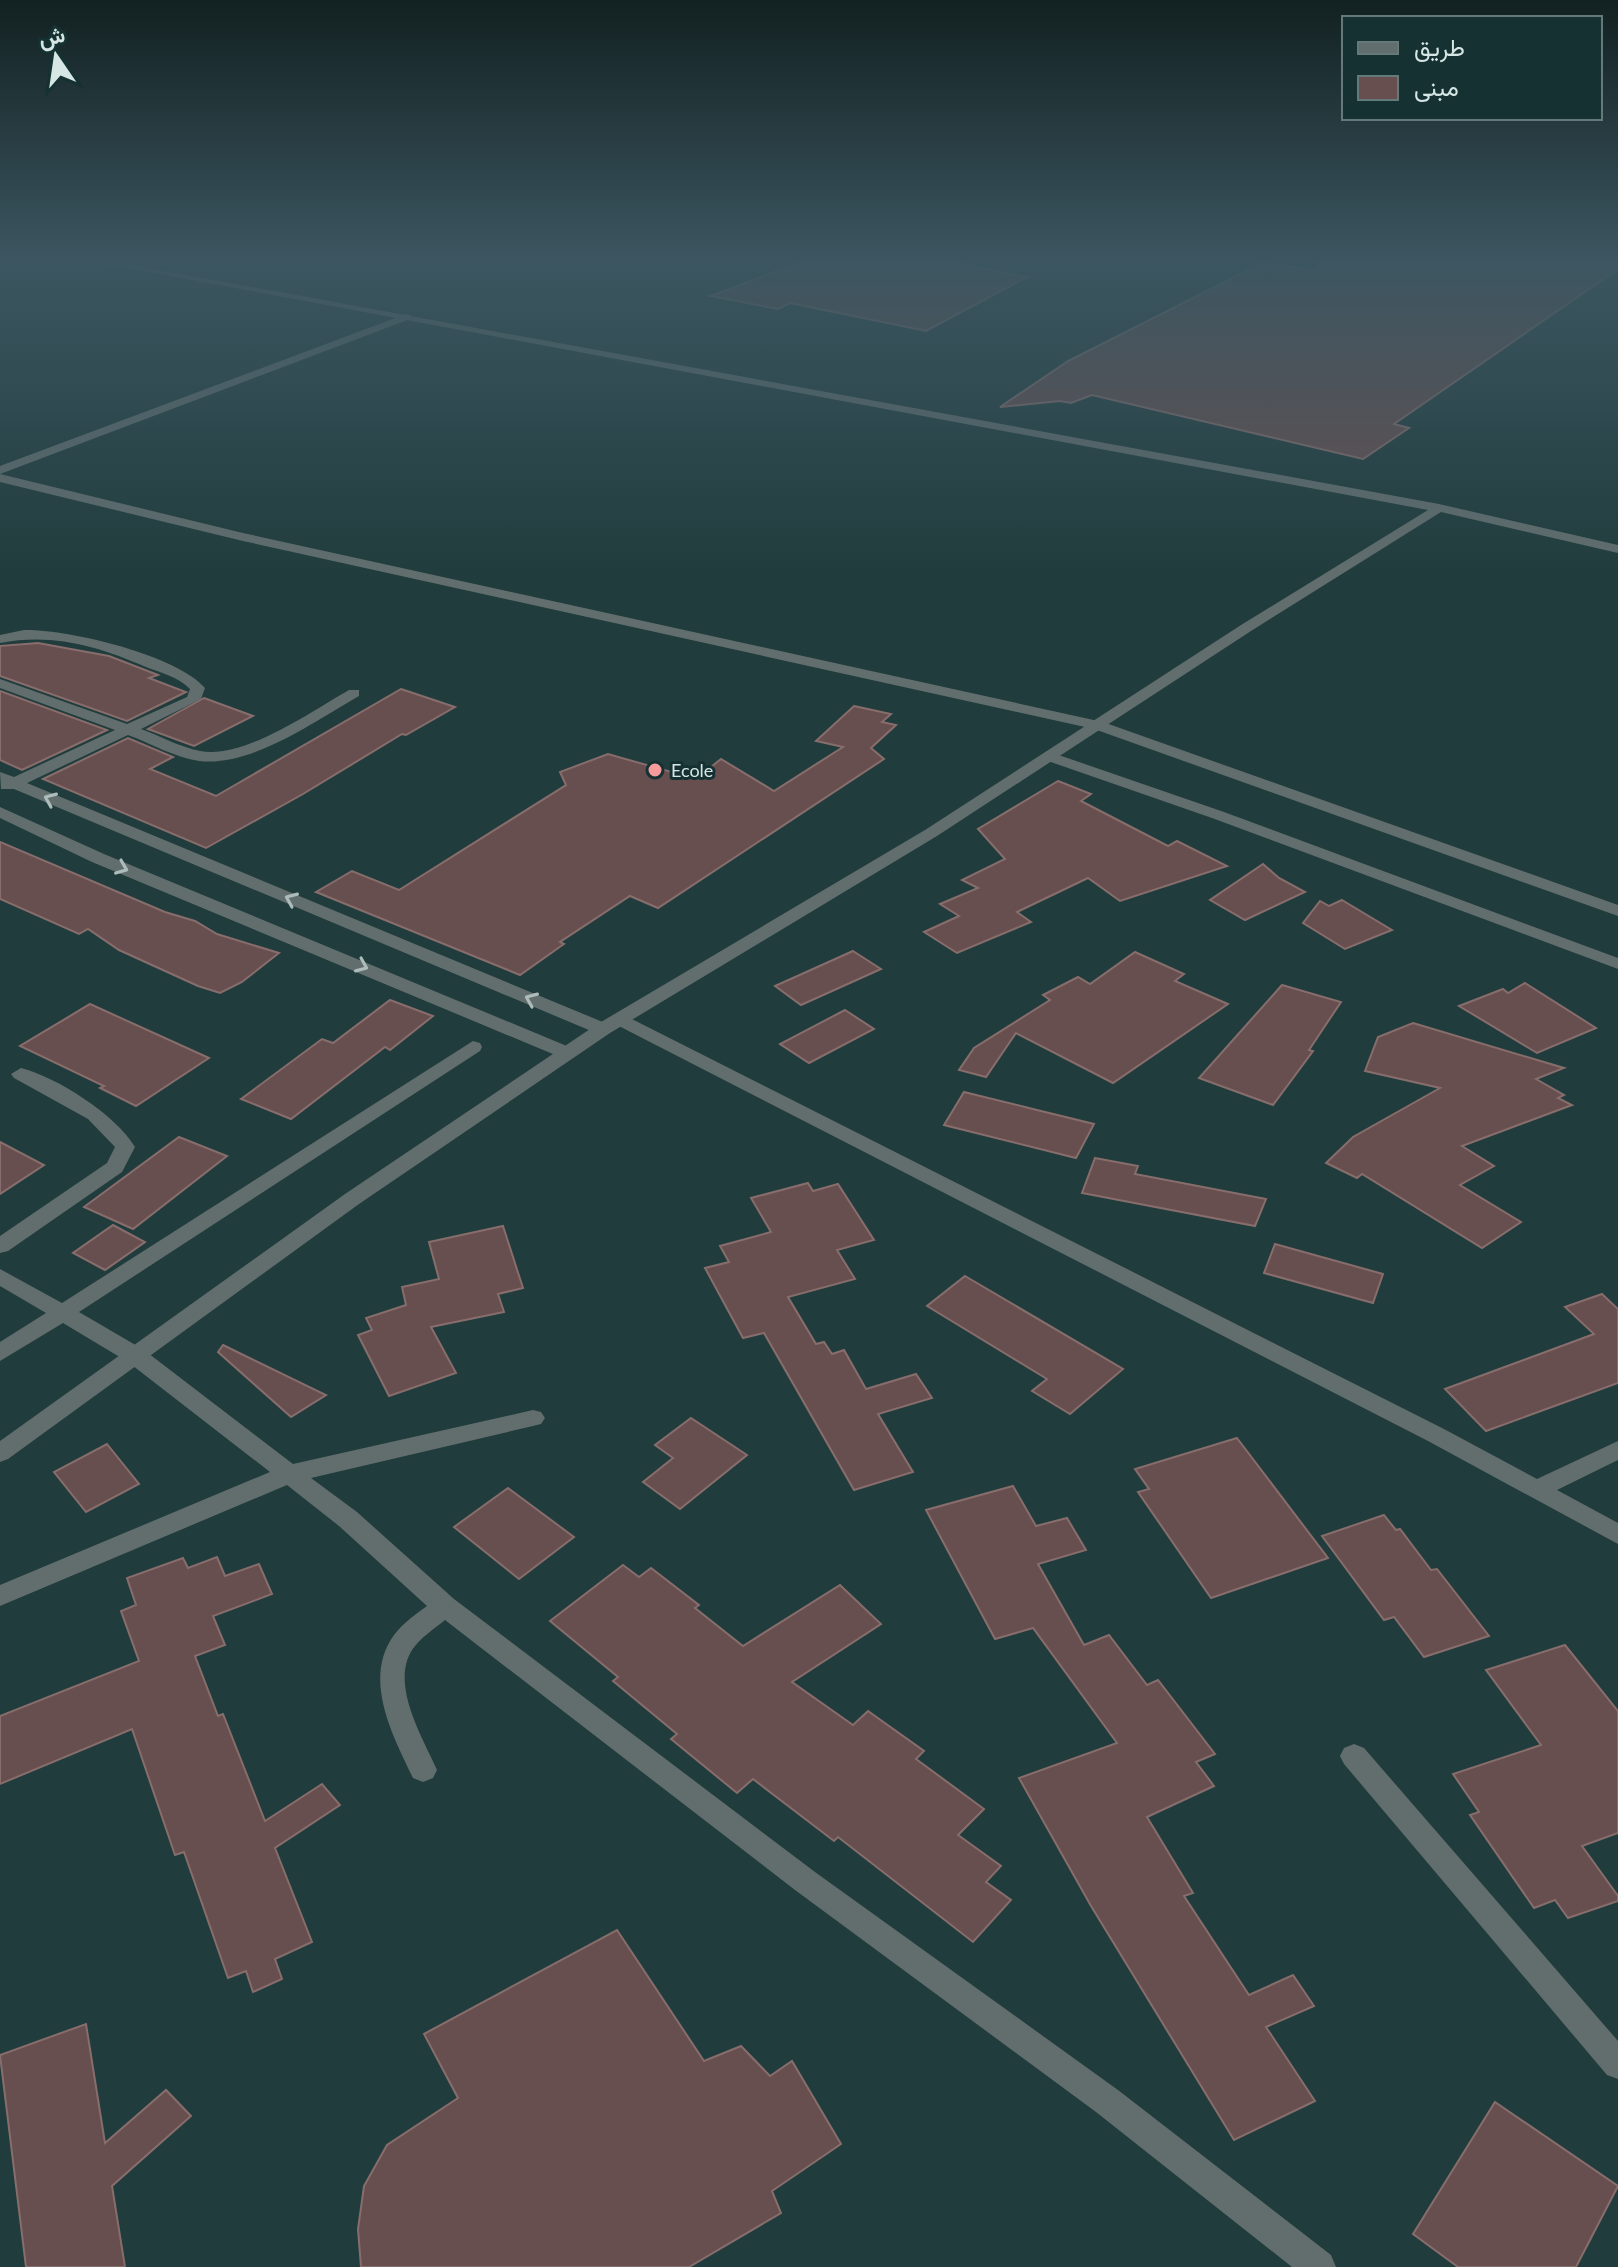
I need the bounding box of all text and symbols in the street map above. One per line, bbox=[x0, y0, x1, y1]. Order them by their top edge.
north arrow bbox=[16, 16, 96, 96]
legend bbox=[1342, 16, 1602, 120]
text: ش bbox=[35, 20, 68, 53]
text: طريق bbox=[1414, 32, 1465, 63]
text: مبنى bbox=[1414, 72, 1459, 102]
place label: Ecole bbox=[671, 759, 713, 781]
marker: Ecole bbox=[646, 761, 664, 779]
one-way arrow bbox=[44, 793, 59, 809]
one-way arrow bbox=[114, 858, 128, 875]
one-way arrow bbox=[284, 893, 299, 909]
one-way arrow bbox=[354, 957, 369, 973]
one-way arrow bbox=[525, 993, 539, 1009]

